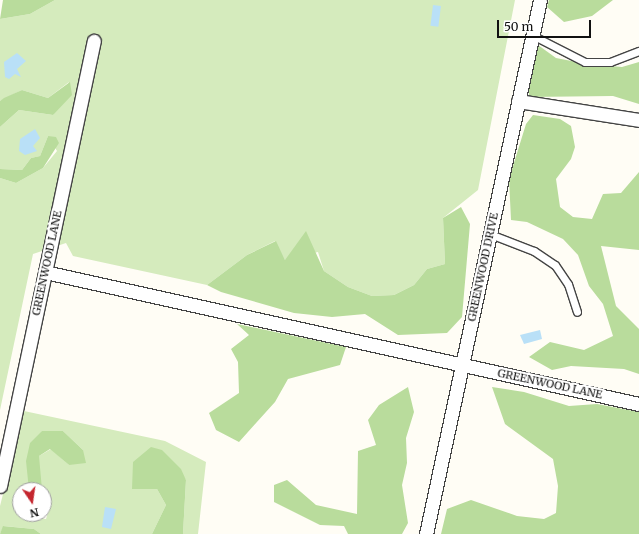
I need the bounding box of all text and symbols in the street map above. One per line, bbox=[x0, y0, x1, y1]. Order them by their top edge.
scale bar bbox=[499, 12, 593, 38]
text: 50 m bbox=[504, 19, 533, 34]
street label: GREENWOOD LANE bbox=[29, 209, 65, 317]
street label: GREENWOOD DRIVE bbox=[465, 211, 501, 323]
street label: GREENWOOD LANE bbox=[496, 366, 604, 402]
north arrow bbox=[12, 482, 52, 522]
text: N bbox=[29, 505, 40, 521]

